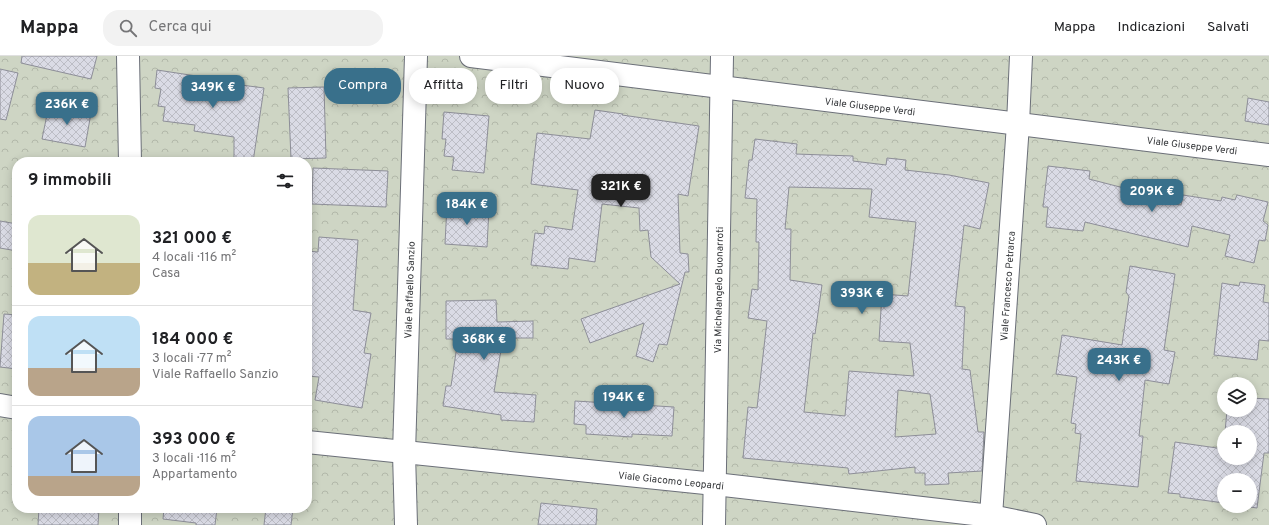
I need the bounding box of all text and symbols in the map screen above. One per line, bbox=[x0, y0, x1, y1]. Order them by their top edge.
search box bbox=[103, 10, 383, 46]
text: Mappa bbox=[20, 16, 79, 40]
icon: search bbox=[117, 17, 139, 39]
text: Cerca qui bbox=[149, 18, 212, 37]
text: Mappa bbox=[1054, 19, 1095, 36]
text: Indicazioni bbox=[1117, 19, 1185, 36]
text: Salvati bbox=[1207, 19, 1249, 36]
chip: Compra bbox=[324, 68, 401, 104]
chip: Affitta bbox=[409, 68, 477, 104]
chip: Filtri bbox=[485, 68, 542, 104]
chip: Nuovo bbox=[550, 68, 619, 104]
pin: 349K € bbox=[180, 75, 246, 109]
text: 349K € bbox=[191, 80, 235, 96]
pin: 236K € bbox=[34, 92, 100, 126]
street label: Viale Giuseppe Verdi bbox=[824, 95, 916, 120]
text: 236K € bbox=[45, 97, 89, 113]
street label: Viale Giuseppe Verdi bbox=[1146, 134, 1238, 159]
text: 9 immobili bbox=[28, 170, 111, 192]
icon: filters bbox=[274, 170, 296, 192]
pin: 321K € bbox=[588, 174, 654, 208]
text: 321K € bbox=[600, 179, 642, 195]
pin: 209K € bbox=[1119, 179, 1185, 213]
text: 209K € bbox=[1129, 184, 1175, 200]
pin: 184K € bbox=[434, 192, 500, 226]
text: 184K € bbox=[446, 197, 488, 213]
street label: Via Michelangelo Buonarroti bbox=[712, 227, 727, 353]
text: 321 000 € bbox=[152, 228, 232, 250]
icon: home bbox=[60, 231, 108, 279]
street label: Viale Francesco Petrarca bbox=[998, 231, 1019, 342]
street label: Viale Raffaello Sanzio bbox=[402, 241, 419, 339]
text: 4 locali · 116 m² bbox=[152, 250, 236, 266]
text: Casa bbox=[152, 266, 180, 282]
pin: 393K € bbox=[829, 281, 895, 315]
text: 393K € bbox=[840, 286, 884, 302]
pin: 368K € bbox=[451, 327, 517, 361]
text: 184 000 € bbox=[152, 329, 233, 351]
icon: home bbox=[60, 332, 108, 380]
text: 368K € bbox=[462, 332, 506, 348]
pin: 243K € bbox=[1086, 348, 1152, 382]
text: 3 locali · 77 m² bbox=[152, 351, 232, 367]
text: 243K € bbox=[1097, 353, 1141, 369]
text: Viale Raffaello Sanzio bbox=[152, 367, 279, 383]
map controls bbox=[1217, 377, 1257, 513]
button: layers bbox=[1217, 377, 1257, 417]
pin: 194K € bbox=[591, 385, 657, 419]
text: 194K € bbox=[603, 390, 645, 406]
button: + bbox=[1217, 425, 1257, 465]
text: 393 000 € bbox=[152, 429, 236, 451]
icon: home bbox=[60, 432, 108, 480]
text: 3 locali · 116 m² bbox=[152, 451, 236, 467]
text: Appartamento bbox=[152, 467, 237, 483]
street label: Viale Giacomo Leopardi bbox=[617, 469, 724, 494]
button: − bbox=[1217, 473, 1257, 513]

